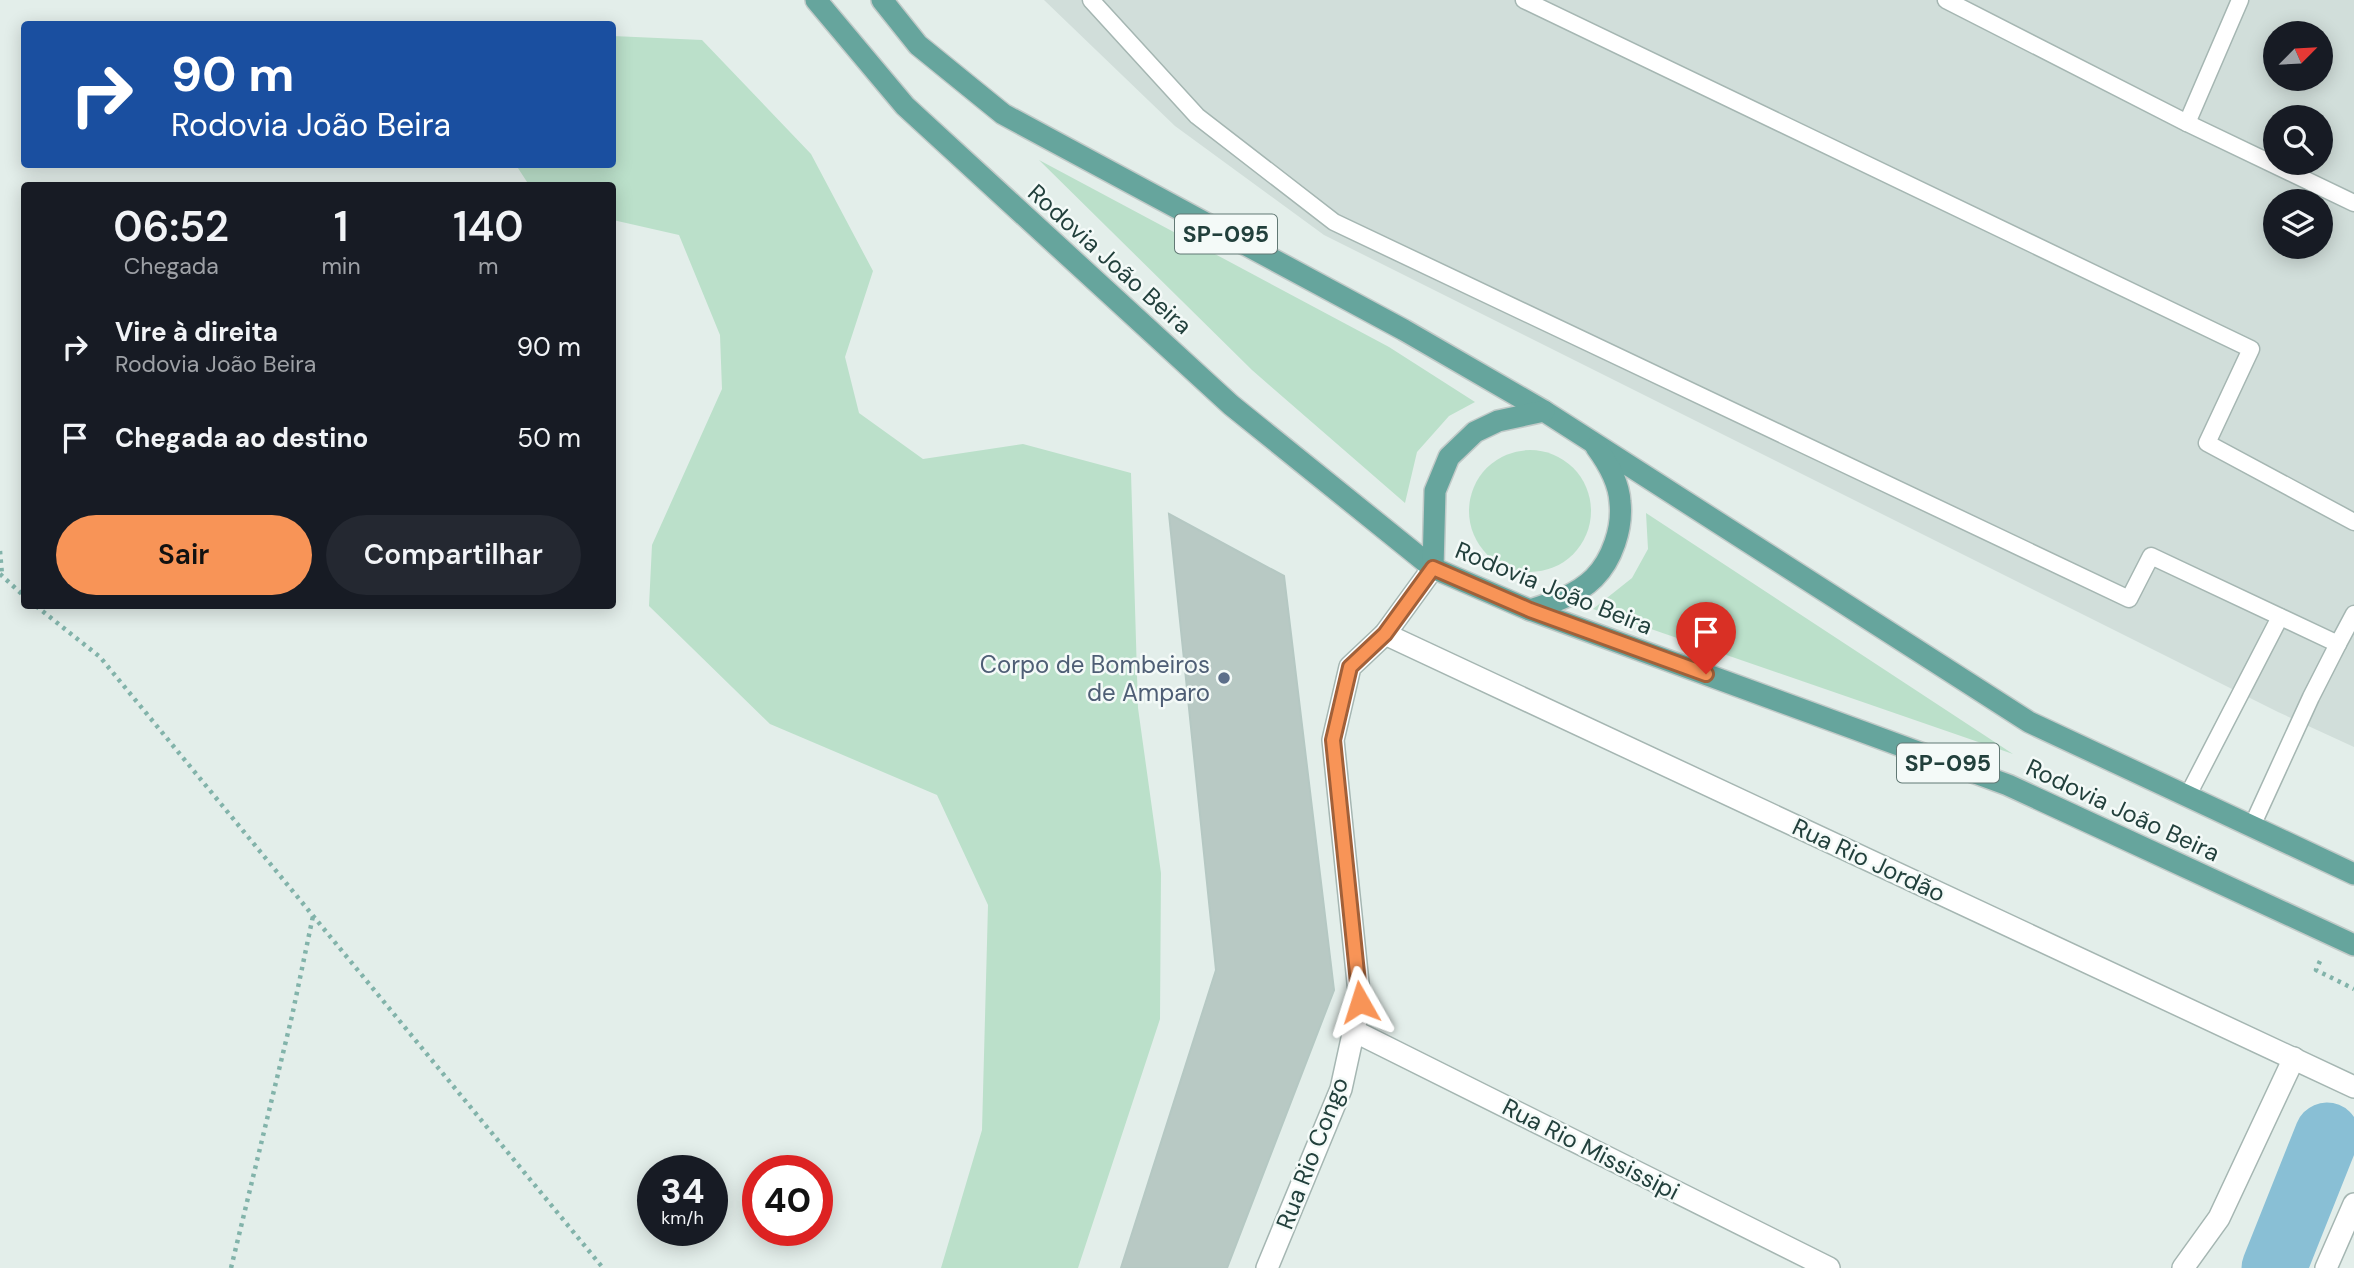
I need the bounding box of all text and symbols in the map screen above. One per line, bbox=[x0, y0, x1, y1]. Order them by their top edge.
north arrow bbox=[2263, 21, 2333, 91]
map controls bbox=[2263, 21, 2333, 259]
text: 90 m bbox=[171, 42, 294, 106]
icon: right bbox=[56, 49, 147, 140]
text: Rodovia João Beira bbox=[171, 104, 451, 146]
button: search bbox=[2263, 105, 2333, 175]
street label: Rodovia João Beira bbox=[1022, 177, 1198, 341]
button: layers bbox=[2263, 189, 2333, 259]
text: 06:52 bbox=[113, 199, 229, 254]
text: 1 bbox=[334, 199, 348, 254]
text: 140 bbox=[453, 199, 524, 254]
road number: SP-095 bbox=[1175, 215, 1277, 254]
text: Chegada bbox=[124, 251, 219, 281]
text: min bbox=[321, 251, 361, 281]
text: m bbox=[478, 251, 499, 281]
text: Vire à direita bbox=[115, 315, 278, 349]
icon: right bbox=[56, 328, 94, 366]
text: 90 m bbox=[517, 330, 581, 364]
text: Rodovia João Beira bbox=[115, 349, 316, 379]
icon: arrive bbox=[56, 419, 94, 457]
text: Chegada ao destino bbox=[115, 421, 368, 455]
text: 50 m bbox=[517, 421, 581, 455]
button: Sair bbox=[56, 515, 312, 595]
button: Compartilhar bbox=[326, 515, 581, 595]
street label: Rodovia João Beira bbox=[1451, 534, 1657, 642]
pin bbox=[1676, 602, 1736, 674]
icon: arrive bbox=[1687, 613, 1725, 651]
place label: Corpo de Bombeiros de Amparo bbox=[980, 649, 1210, 708]
marker: Corpo de Bombeiros de Amparo bbox=[1216, 670, 1232, 686]
road number: SP-095 bbox=[1897, 744, 1999, 782]
street label: Rodovia João Beira bbox=[2021, 752, 2225, 868]
street label: Rua Rio Jordão bbox=[1788, 811, 1950, 909]
position arrow bbox=[1323, 965, 1397, 1039]
street label: Rua Rio Congo bbox=[1269, 1073, 1355, 1233]
street label: Rua Rio Mississipi bbox=[1497, 1091, 1685, 1207]
speed limit sign: 40 bbox=[742, 1155, 833, 1246]
text: 34 bbox=[661, 1168, 704, 1214]
text: km/h bbox=[661, 1206, 704, 1230]

